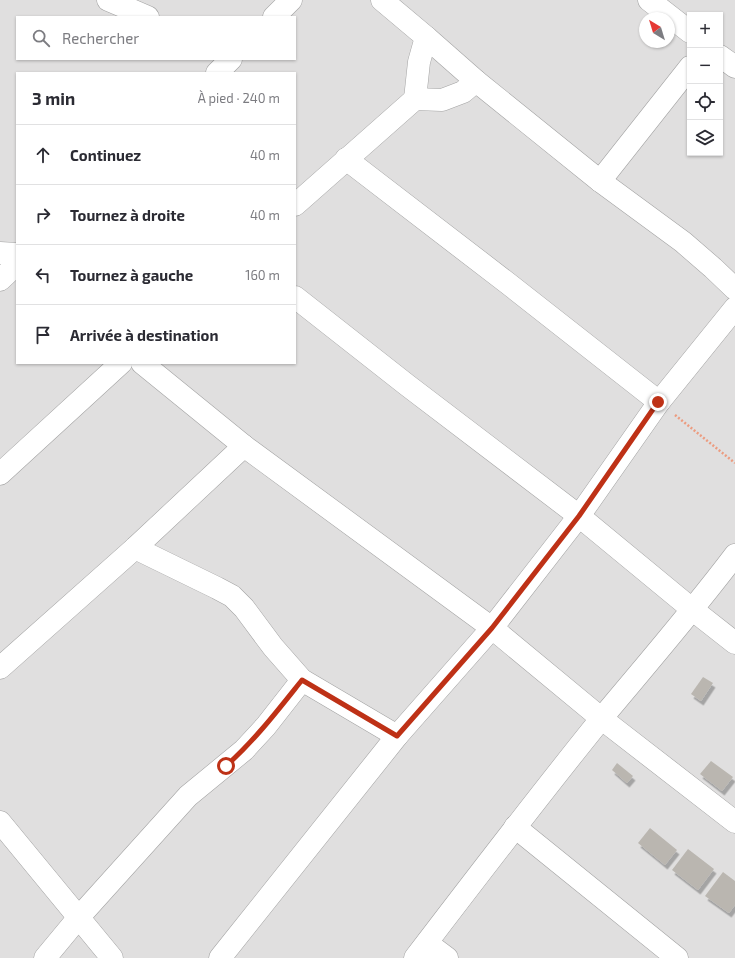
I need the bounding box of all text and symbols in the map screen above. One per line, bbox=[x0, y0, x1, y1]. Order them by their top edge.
north arrow bbox=[639, 12, 675, 48]
map controls bbox=[687, 12, 723, 156]
button: + bbox=[687, 12, 723, 48]
search box bbox=[16, 16, 296, 60]
icon: search bbox=[30, 27, 52, 49]
text: Rechercher bbox=[62, 29, 139, 47]
button: − bbox=[687, 48, 723, 84]
button: locate bbox=[687, 84, 723, 120]
text: 3 min bbox=[32, 88, 75, 108]
text: À pied · 240 m bbox=[198, 90, 280, 106]
button: layers bbox=[687, 120, 723, 156]
icon: ahead bbox=[32, 144, 54, 166]
text: Continuez bbox=[70, 146, 141, 164]
text: 40 m bbox=[250, 147, 280, 163]
icon: right bbox=[32, 204, 54, 226]
text: Tournez à droite bbox=[70, 206, 185, 224]
text: 40 m bbox=[250, 207, 280, 223]
icon: left bbox=[32, 264, 54, 286]
text: Tournez à gauche bbox=[70, 266, 193, 284]
text: 160 m bbox=[245, 267, 280, 283]
icon: arrive bbox=[32, 324, 54, 346]
text: Arrivée à destination bbox=[70, 326, 218, 344]
route end bbox=[649, 393, 667, 411]
route start bbox=[217, 757, 235, 775]

